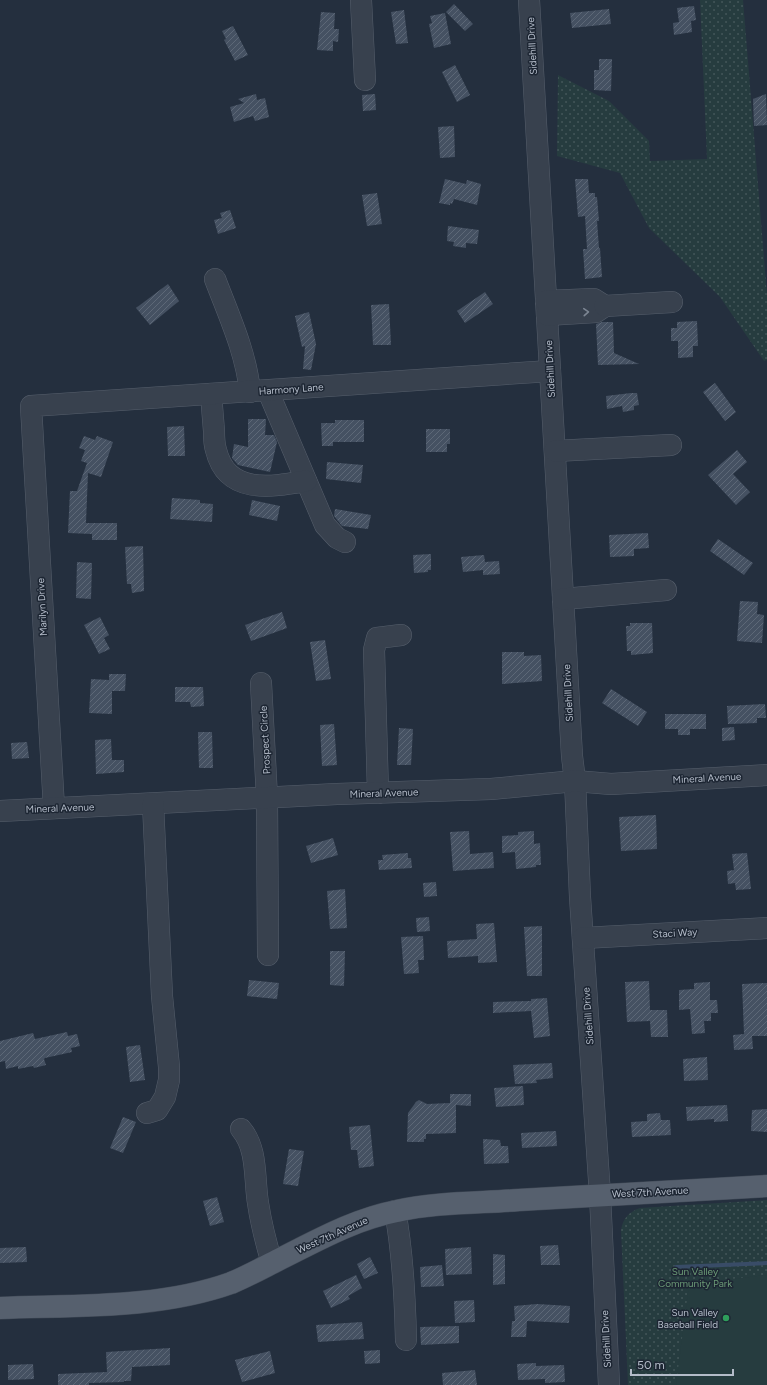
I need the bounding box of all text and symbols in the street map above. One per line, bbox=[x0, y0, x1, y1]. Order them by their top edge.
street label: Sidehill Drive bbox=[524, 16, 540, 75]
one-way arrow bbox=[583, 308, 589, 317]
street label: Sidehill Drive bbox=[542, 339, 558, 398]
street label: Harmony Lane bbox=[258, 380, 324, 398]
street label: Marilyn Drive bbox=[34, 577, 50, 636]
street label: Sidehill Drive bbox=[560, 663, 576, 722]
street label: Prospect Circle bbox=[257, 705, 273, 775]
street label: Mineral Avenue bbox=[672, 770, 742, 786]
street label: Mineral Avenue bbox=[349, 785, 419, 801]
street label: Mineral Avenue bbox=[25, 800, 95, 816]
street label: Staci Way bbox=[652, 925, 698, 941]
street label: Sidehill Drive bbox=[579, 986, 596, 1045]
street label: West 7th Avenue bbox=[611, 1183, 689, 1200]
street label: West 7th Avenue bbox=[294, 1213, 370, 1257]
park label: Sun Valley Community Park bbox=[658, 1265, 732, 1290]
place label: Sun Valley Baseball Field bbox=[658, 1306, 719, 1331]
street label: Sidehill Drive bbox=[598, 1309, 614, 1368]
marker: Sun Valley Baseball Field bbox=[721, 1313, 731, 1323]
scale bar bbox=[631, 1351, 733, 1377]
text: 50 m bbox=[637, 1358, 665, 1372]

